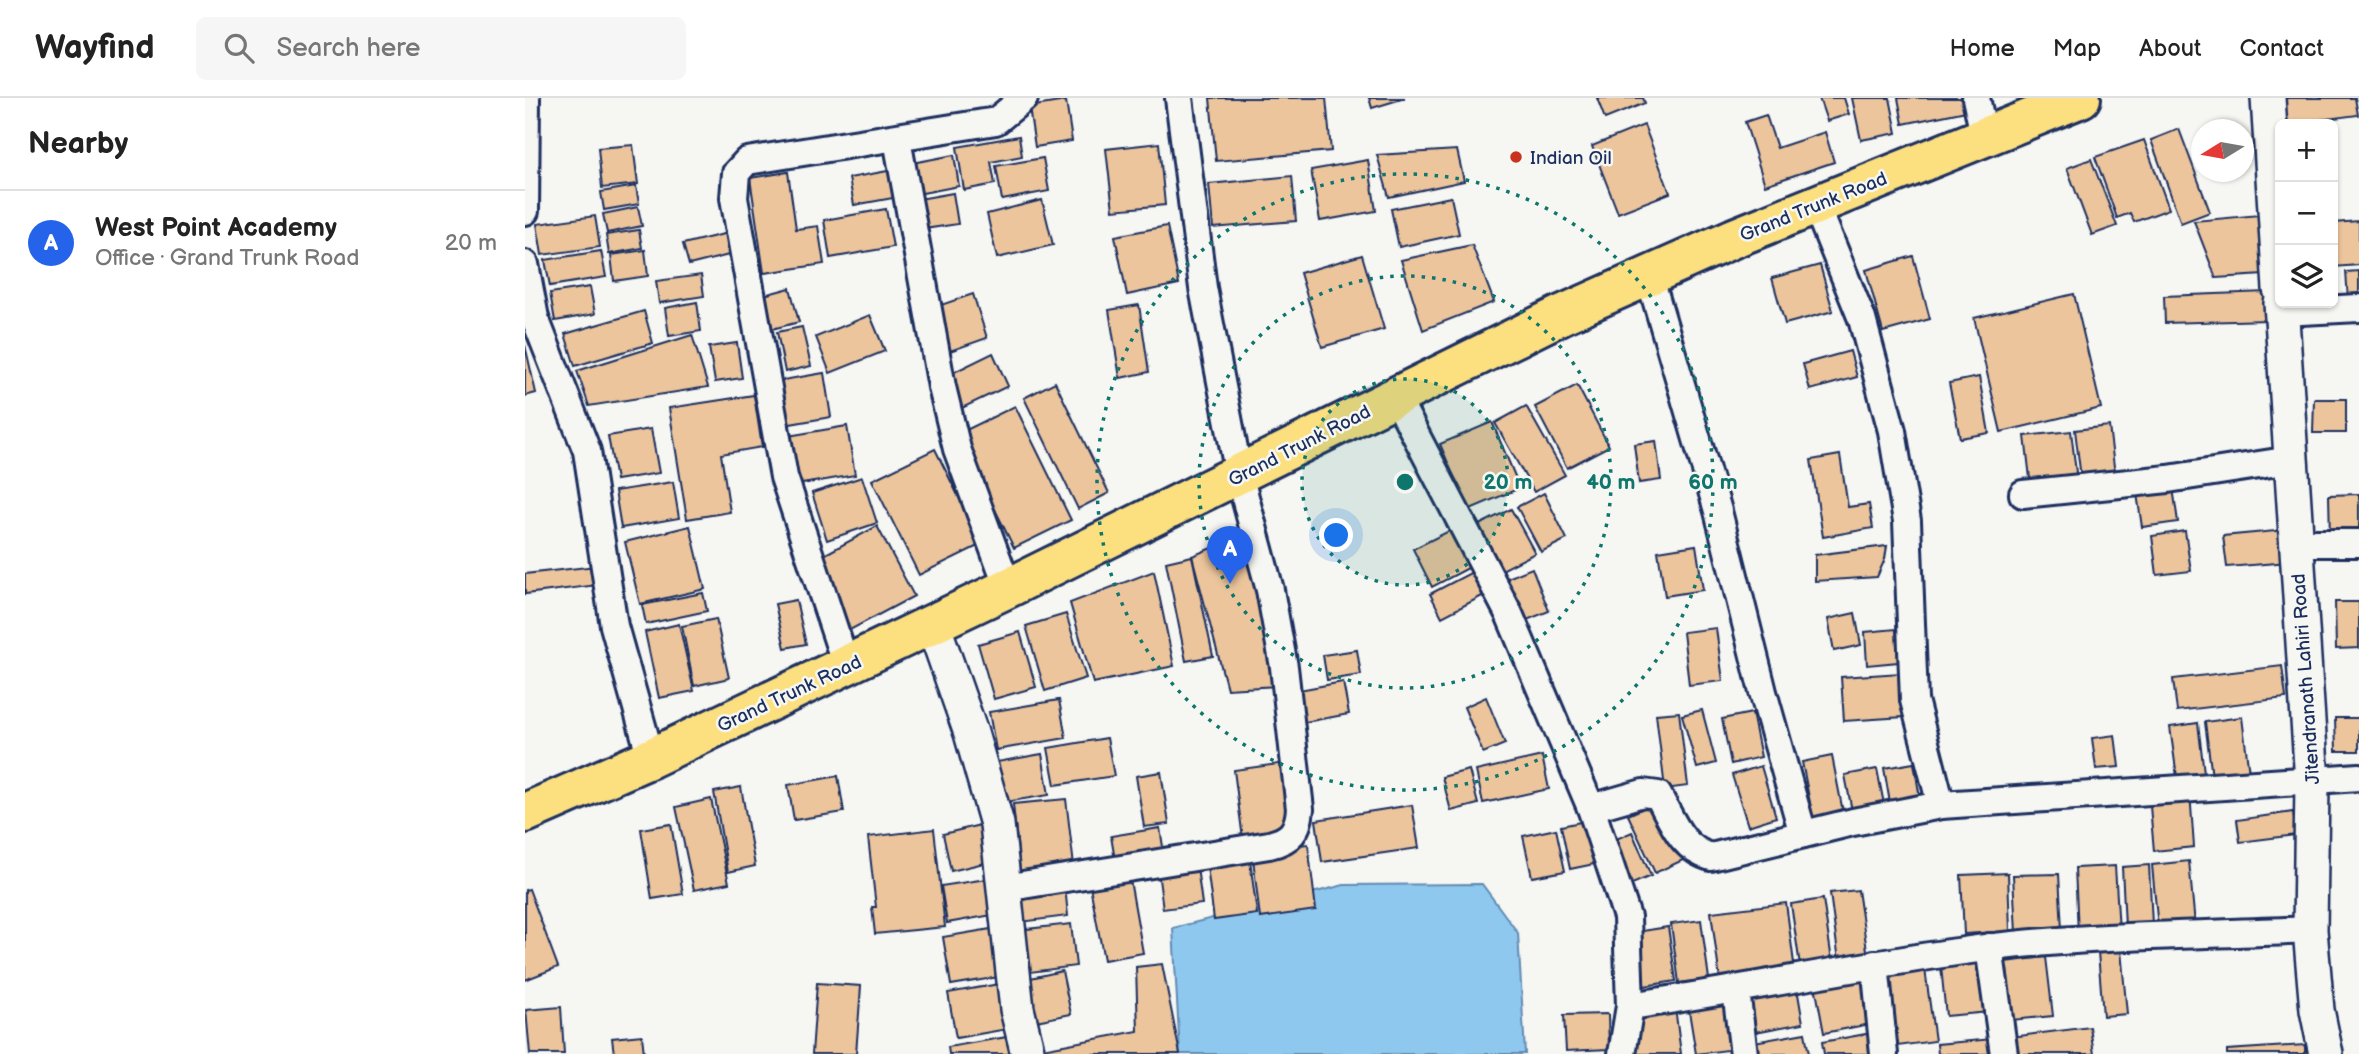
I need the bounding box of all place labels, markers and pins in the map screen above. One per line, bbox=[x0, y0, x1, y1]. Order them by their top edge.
place label: Indian Oil bbox=[1530, 147, 1612, 170]
marker: Indian Oil bbox=[1508, 149, 1524, 165]
centre of rings bbox=[1393, 470, 1417, 494]
pin: A bbox=[1207, 526, 1253, 584]

